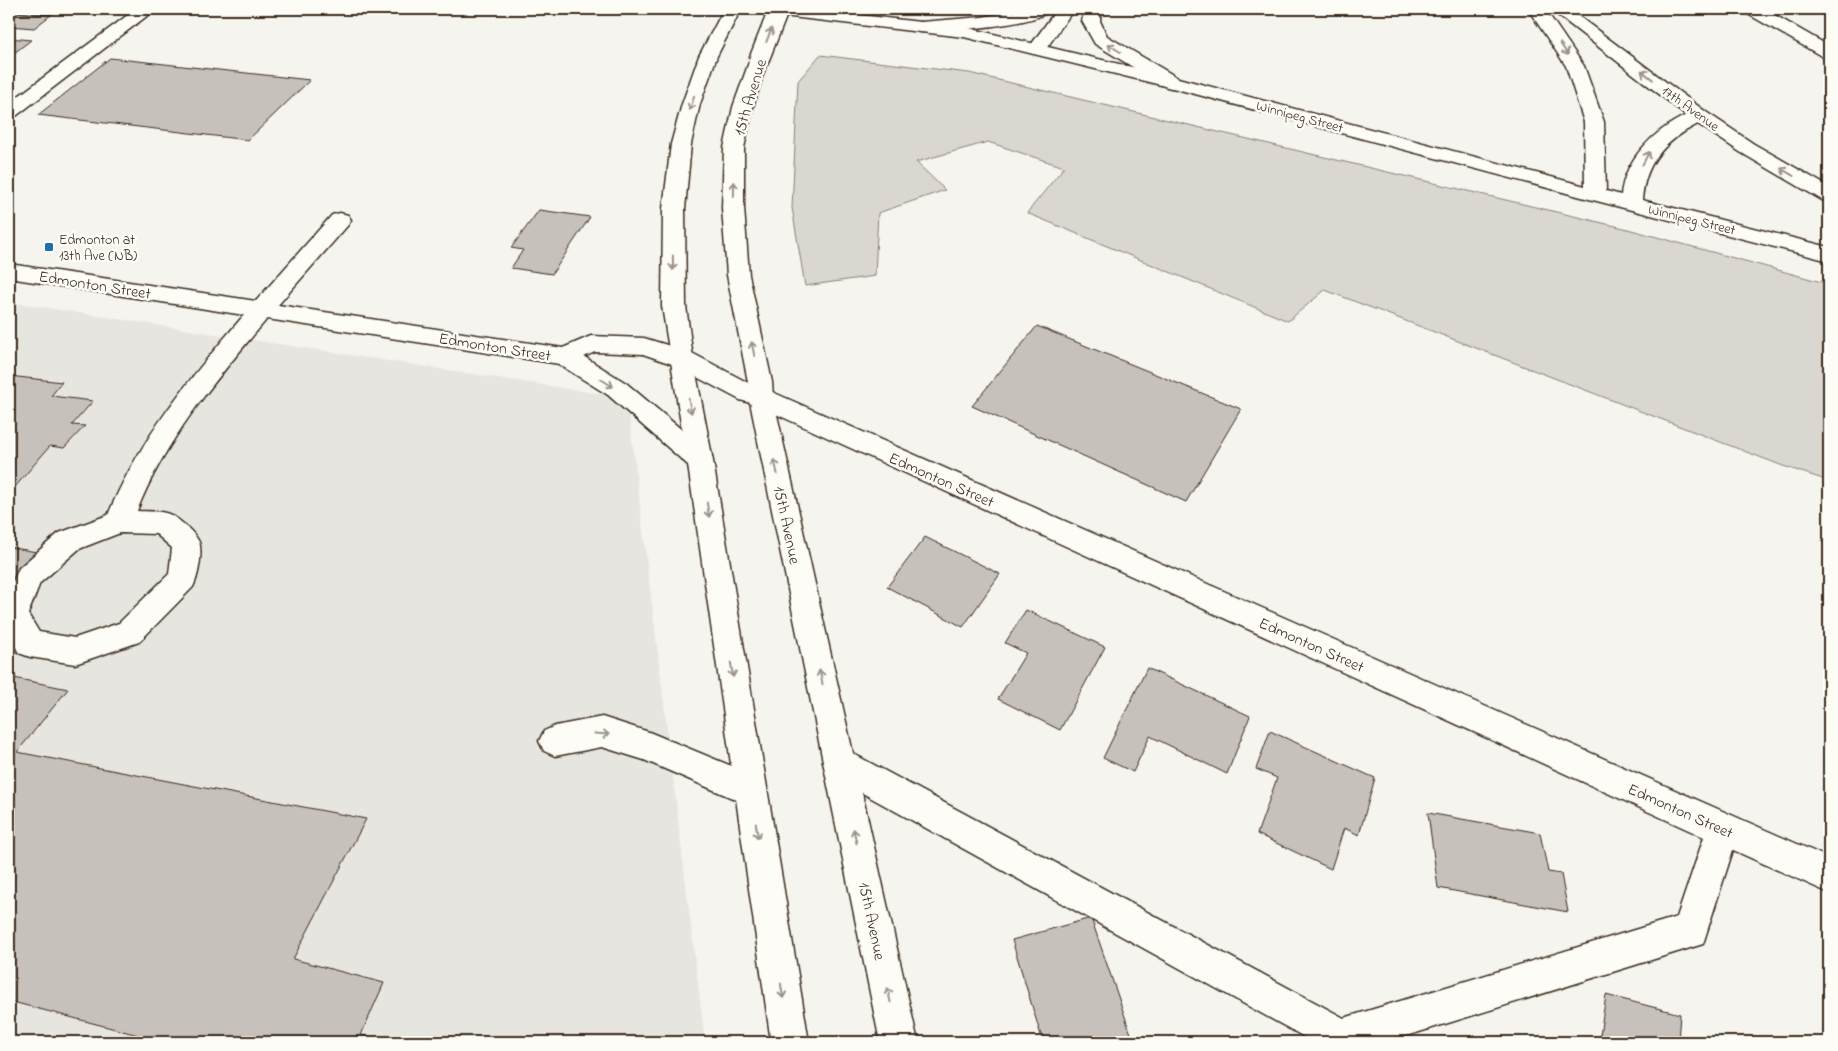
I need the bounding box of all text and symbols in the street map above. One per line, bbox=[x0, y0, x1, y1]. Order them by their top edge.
one-way arrow bbox=[765, 28, 774, 44]
one-way arrow bbox=[1559, 42, 1569, 56]
one-way arrow bbox=[1107, 43, 1121, 54]
street label: 15th Avenue bbox=[728, 55, 774, 139]
one-way arrow bbox=[1640, 70, 1654, 80]
street label: 17th Avenue bbox=[1657, 81, 1724, 138]
one-way arrow bbox=[687, 94, 697, 110]
street label: Winnipeg Street bbox=[1253, 96, 1346, 140]
one-way arrow bbox=[1641, 151, 1651, 166]
one-way arrow bbox=[1780, 166, 1794, 176]
one-way arrow bbox=[729, 181, 738, 197]
street label: Winnipeg Street bbox=[1645, 199, 1738, 242]
place label: Edmonton at 13th Ave (NB) bbox=[59, 230, 137, 267]
marker: Edmonton at 13th Ave (NB) bbox=[43, 241, 55, 253]
one-way arrow bbox=[668, 255, 678, 271]
street label: Edmonton Street bbox=[37, 265, 153, 307]
street label: Edmonton Street bbox=[437, 327, 553, 369]
one-way arrow bbox=[748, 342, 757, 358]
one-way arrow bbox=[599, 378, 613, 388]
one-way arrow bbox=[685, 397, 695, 413]
street label: Edmonton Street bbox=[885, 447, 998, 515]
one-way arrow bbox=[770, 459, 780, 475]
street label: 15th Avenue bbox=[766, 484, 806, 567]
one-way arrow bbox=[703, 501, 713, 517]
street label: Edmonton Street bbox=[1255, 612, 1368, 680]
one-way arrow bbox=[728, 662, 738, 678]
one-way arrow bbox=[815, 669, 825, 685]
one-way arrow bbox=[594, 730, 610, 739]
street label: Edmonton Street bbox=[1624, 778, 1737, 846]
one-way arrow bbox=[753, 822, 763, 838]
one-way arrow bbox=[850, 828, 859, 844]
street label: 15th Avenue bbox=[851, 880, 891, 963]
one-way arrow bbox=[778, 983, 788, 999]
one-way arrow bbox=[884, 987, 893, 1003]

